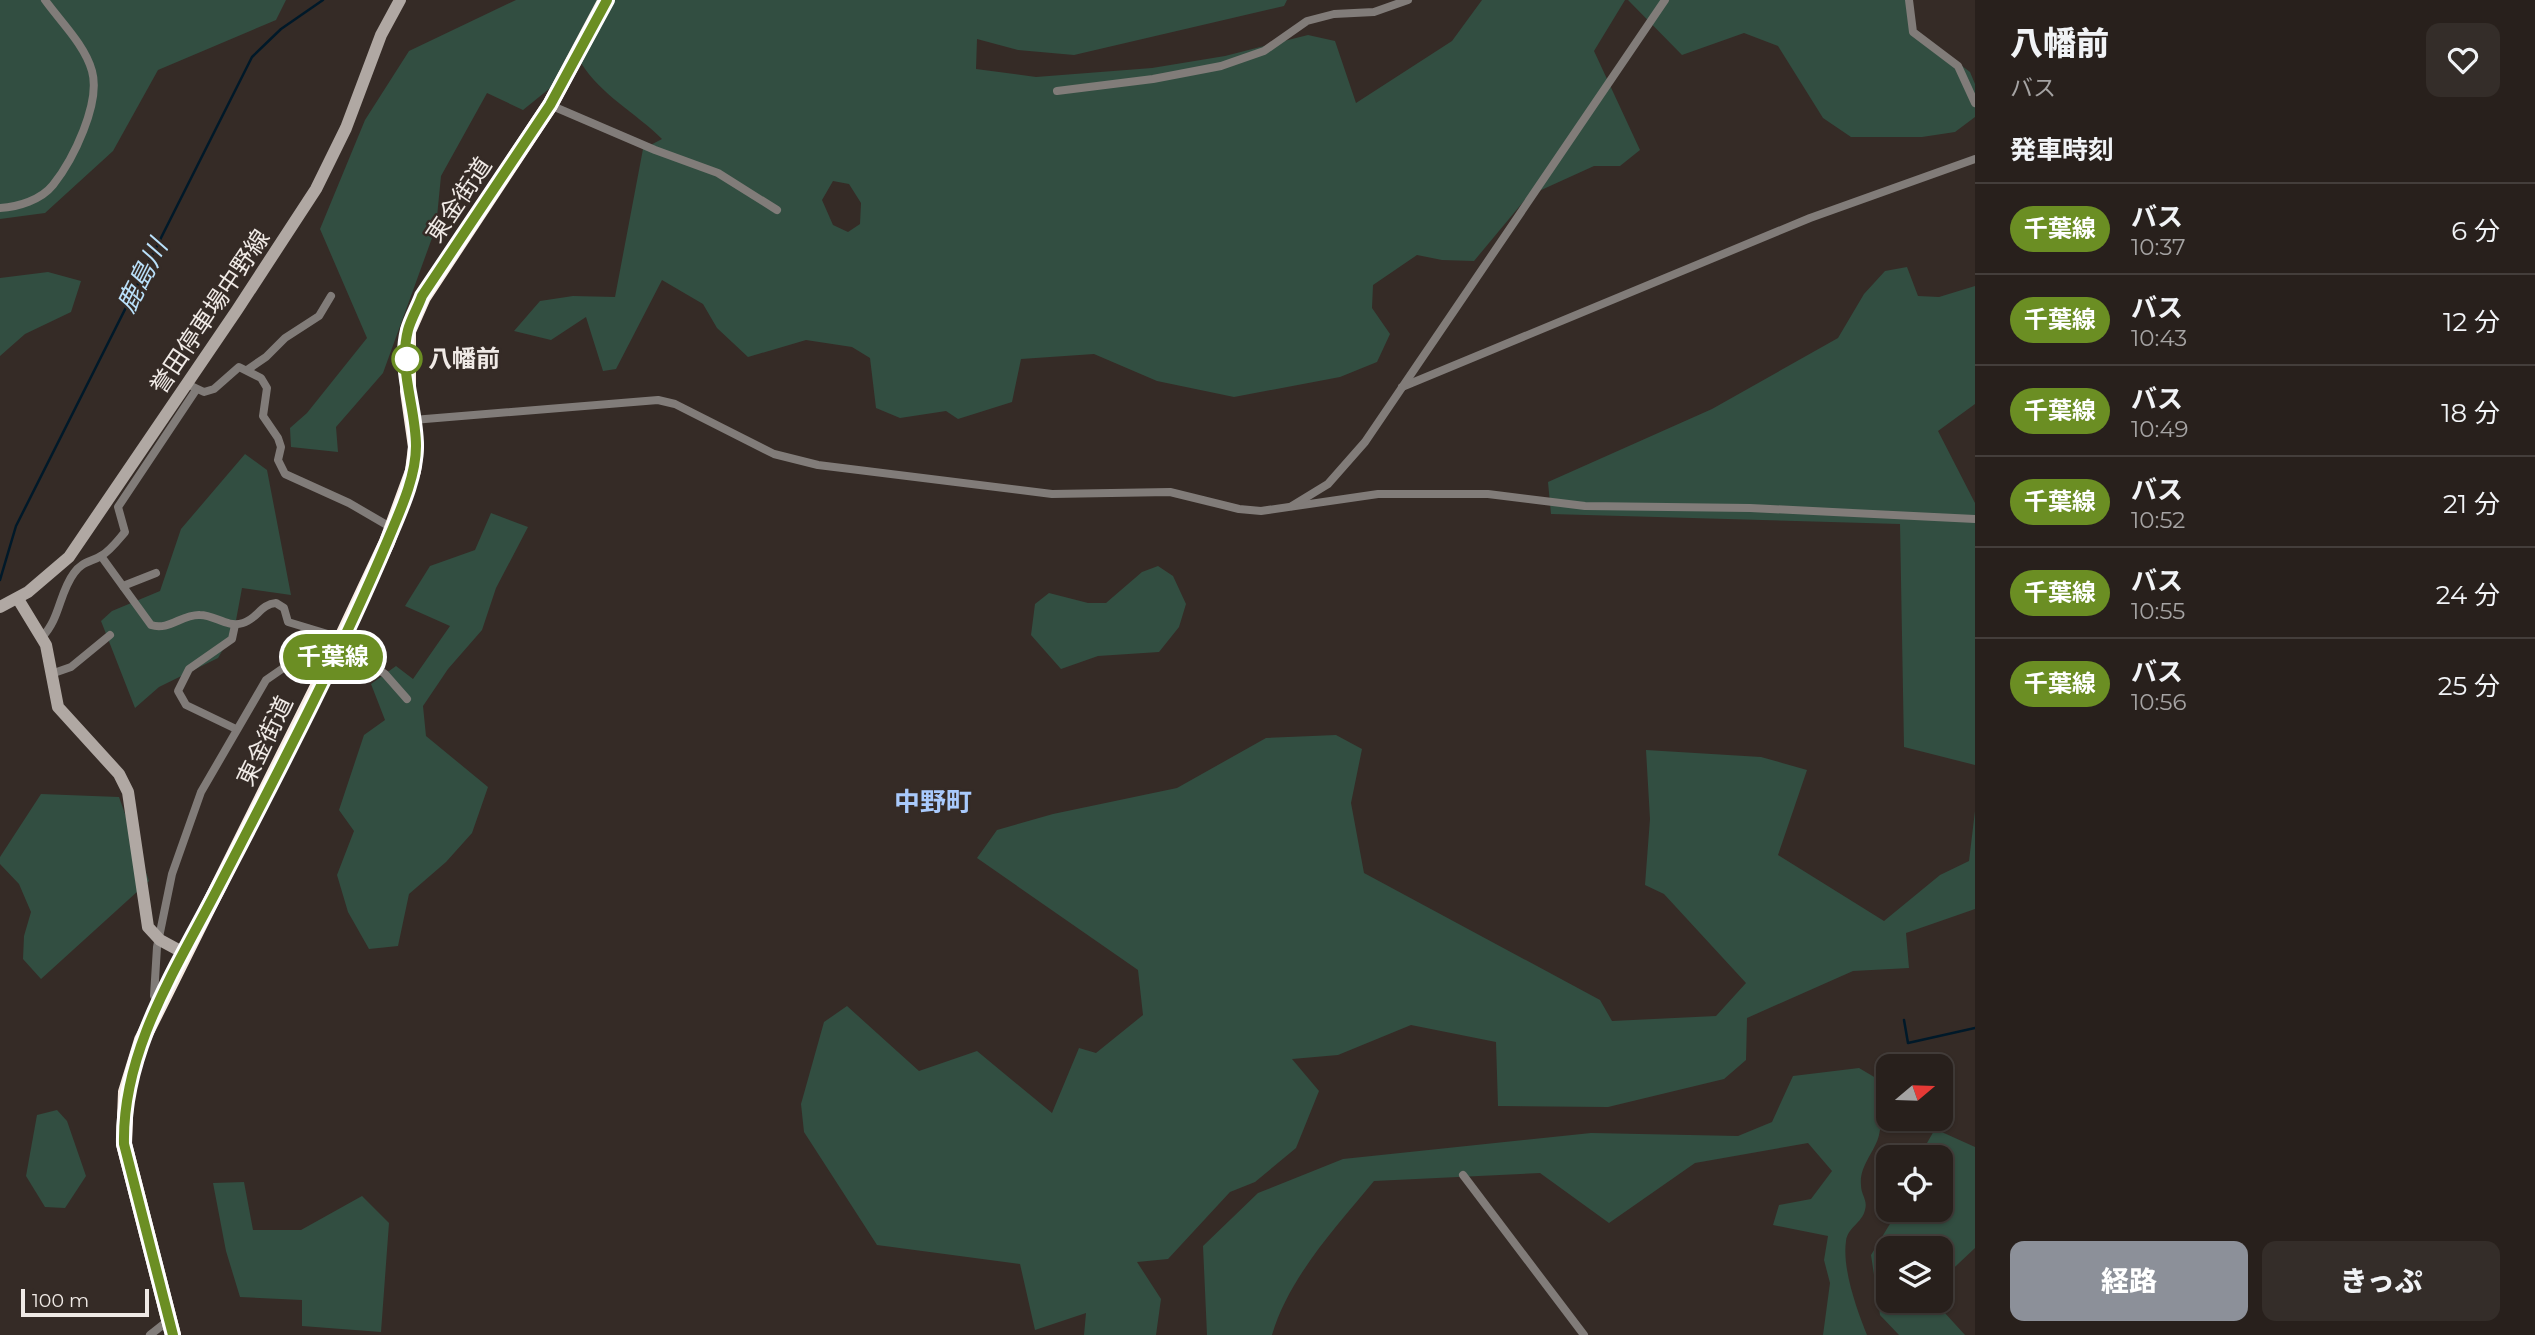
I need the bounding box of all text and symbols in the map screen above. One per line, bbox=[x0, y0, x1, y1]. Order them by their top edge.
text: 八幡前 bbox=[2010, 23, 2109, 63]
button: heart bbox=[2426, 23, 2500, 97]
text: バス bbox=[2010, 74, 2056, 102]
text: 発車時刻 bbox=[2010, 134, 2114, 166]
street label: 東金街道 bbox=[420, 152, 497, 248]
text: バス bbox=[2131, 201, 2183, 233]
text: 千葉線 bbox=[2024, 214, 2096, 243]
text: 6 分 bbox=[2451, 215, 2500, 247]
street label: 誉田停車場中野線 bbox=[144, 224, 275, 399]
water label: 鹿島川 bbox=[110, 231, 175, 318]
text: 10:37 bbox=[2131, 233, 2186, 261]
text: バス bbox=[2131, 292, 2183, 324]
text: 千葉線 bbox=[2024, 305, 2096, 334]
text: 12 分 bbox=[2443, 306, 2500, 338]
text: 10:43 bbox=[2131, 324, 2187, 352]
marker: 八幡前 bbox=[392, 344, 422, 374]
place label: 八幡前 bbox=[428, 344, 500, 373]
text: バス bbox=[2131, 383, 2183, 415]
text: 千葉線 bbox=[2024, 396, 2096, 425]
text: 18 分 bbox=[2441, 397, 2500, 429]
text: 10:49 bbox=[2131, 415, 2188, 443]
text: バス bbox=[2131, 474, 2183, 506]
text: 千葉線 bbox=[2024, 487, 2096, 516]
text: 21 分 bbox=[2443, 488, 2500, 520]
text: 10:52 bbox=[2131, 506, 2185, 534]
text: バス bbox=[2131, 565, 2183, 597]
text: 千葉線 bbox=[2024, 578, 2096, 607]
text: 24 分 bbox=[2436, 579, 2500, 611]
text: 10:55 bbox=[2131, 597, 2185, 625]
line badge: 千葉線 bbox=[293, 634, 373, 680]
text: 千葉線 bbox=[297, 642, 369, 671]
text: バス bbox=[2131, 656, 2183, 688]
text: 千葉線 bbox=[2024, 669, 2096, 698]
text: 25 分 bbox=[2438, 670, 2500, 702]
text: 10:56 bbox=[2131, 688, 2186, 716]
street label: 東金街道 bbox=[230, 691, 299, 790]
district label: 中野町 bbox=[894, 786, 972, 818]
north arrow bbox=[1876, 1054, 1953, 1130]
map controls bbox=[1876, 1054, 1953, 1313]
button: locate bbox=[1876, 1145, 1953, 1222]
button: layers bbox=[1876, 1236, 1953, 1313]
button: 経路 bbox=[2010, 1241, 2248, 1321]
button: きっぷ bbox=[2262, 1241, 2500, 1321]
scale bar bbox=[21, 1286, 149, 1318]
text: 100 m bbox=[32, 1289, 89, 1312]

